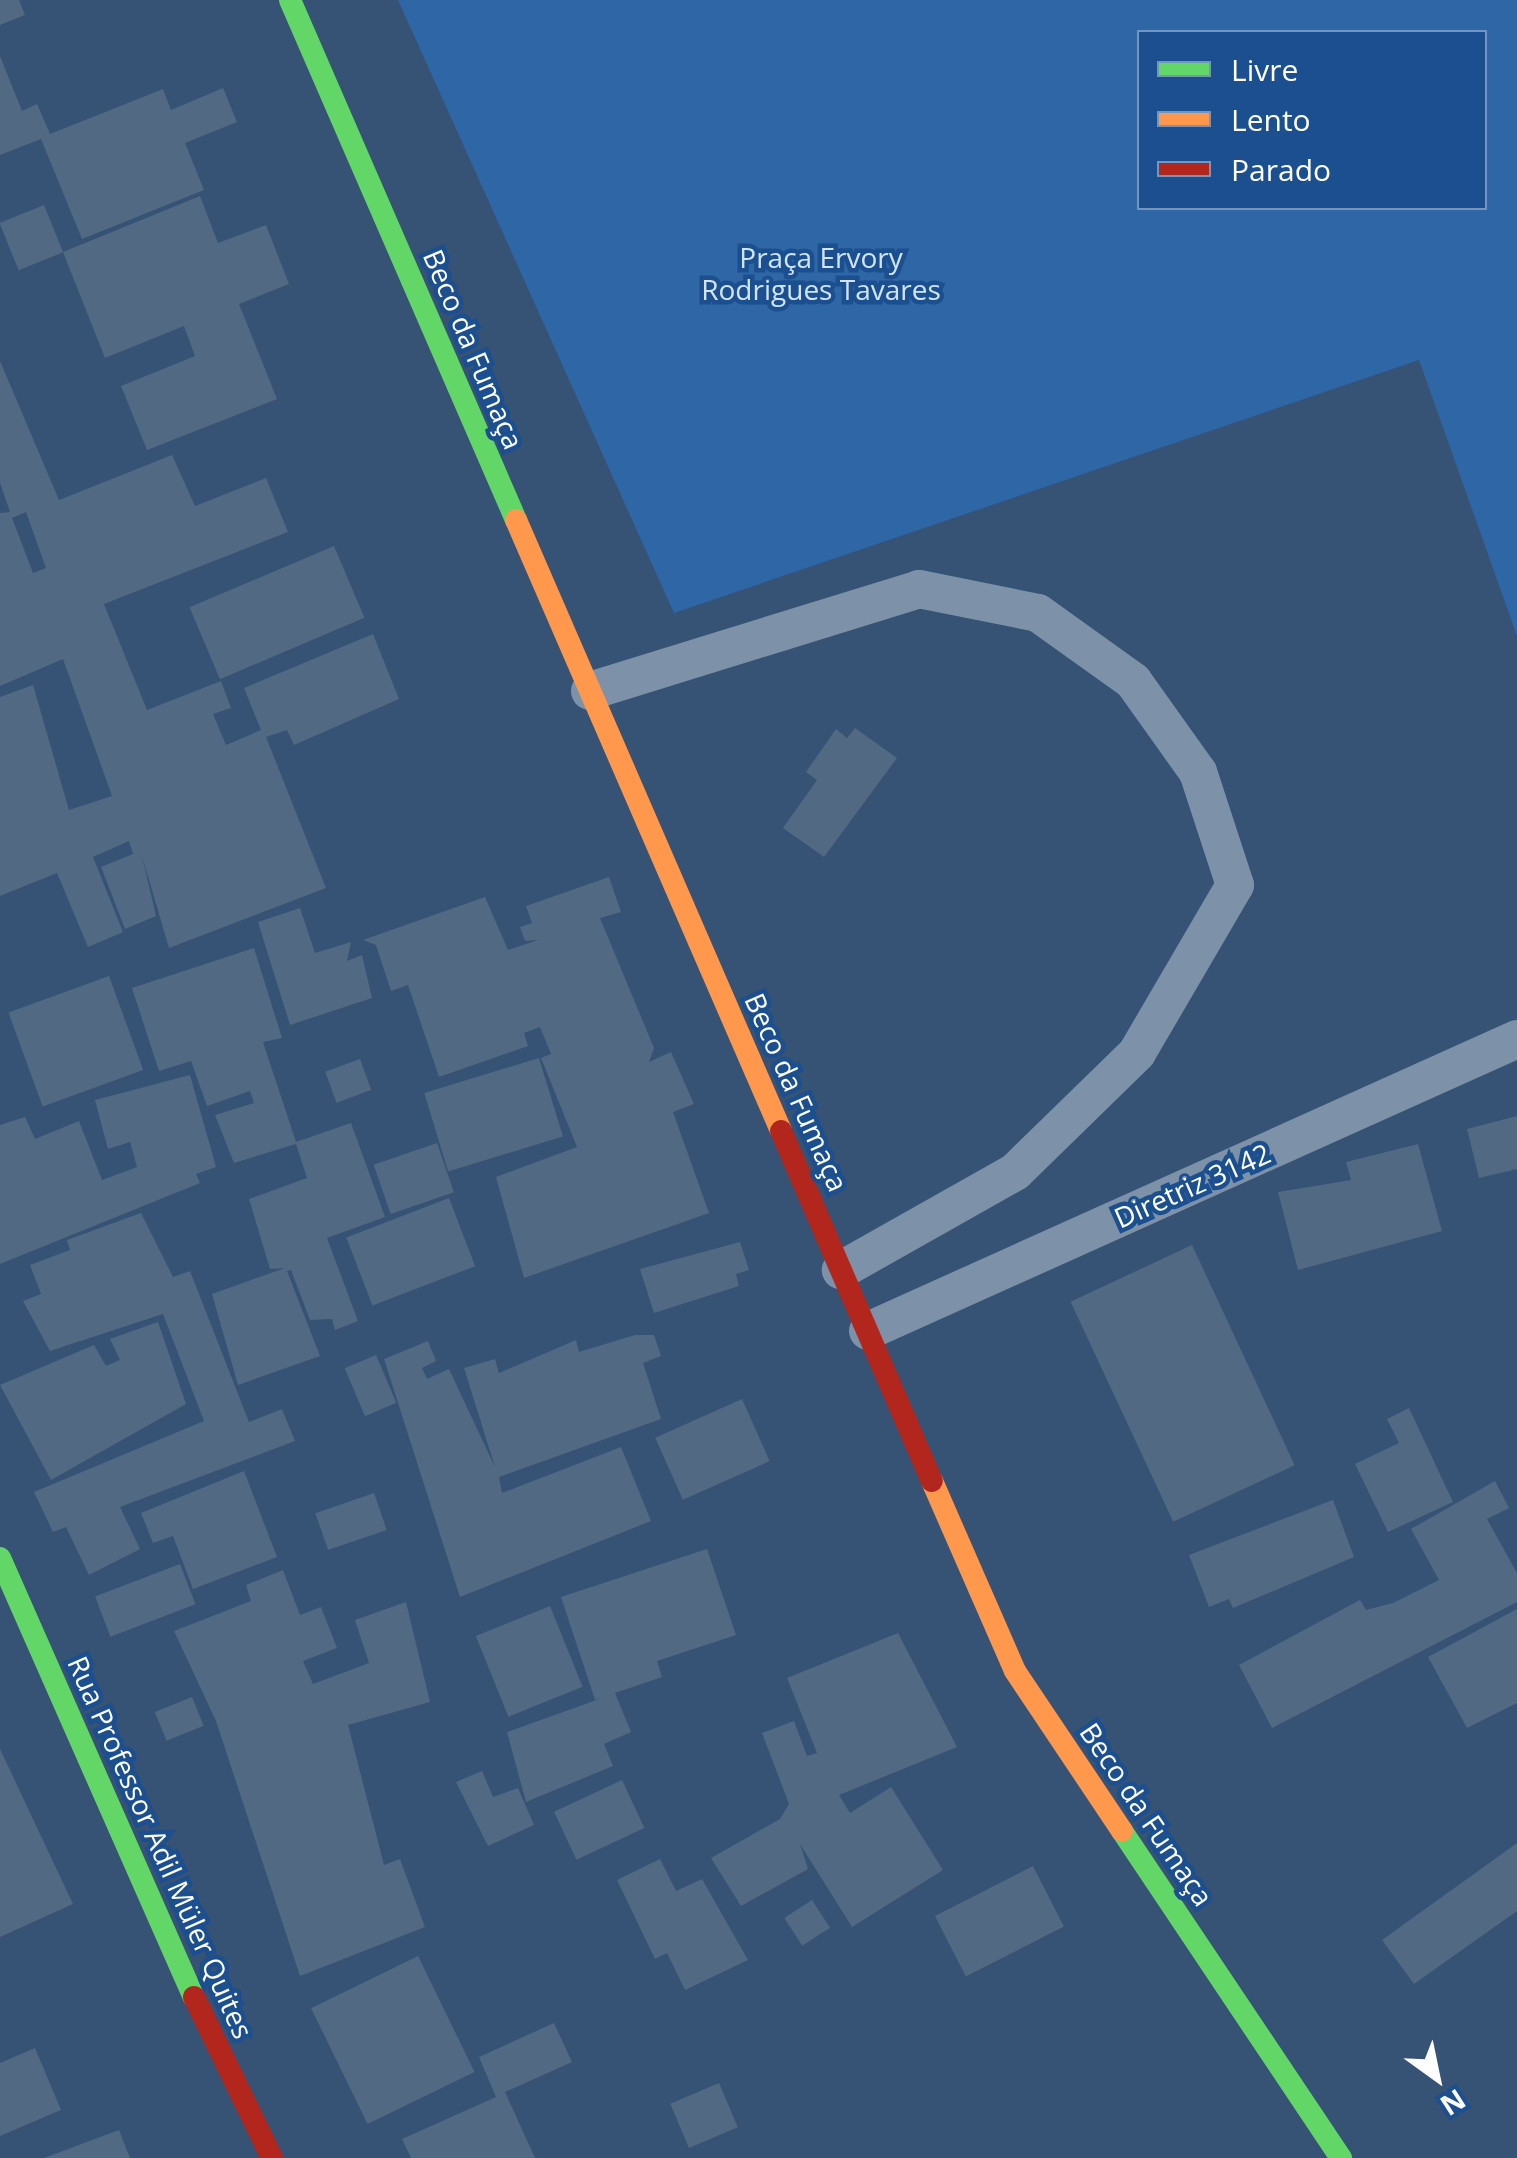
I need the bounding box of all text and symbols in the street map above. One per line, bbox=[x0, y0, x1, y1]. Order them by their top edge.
legend bbox=[1137, 30, 1487, 210]
text: Livre bbox=[1231, 49, 1298, 90]
text: Lento bbox=[1231, 99, 1311, 140]
text: Parado bbox=[1231, 149, 1331, 190]
park label: Praça Ervory Rodrigues Tavares bbox=[701, 240, 941, 306]
street label: Beco da Fumaça bbox=[417, 244, 531, 454]
street label: Beco da Fumaça bbox=[738, 988, 856, 1196]
street label: Diretriz 3142 bbox=[1109, 1136, 1275, 1234]
street label: Rua Professor Adil Müler Quites bbox=[61, 1651, 261, 2043]
street label: Beco da Fumaça bbox=[1073, 1716, 1221, 1912]
north arrow bbox=[1387, 2028, 1487, 2128]
text: N bbox=[1433, 2081, 1473, 2125]

